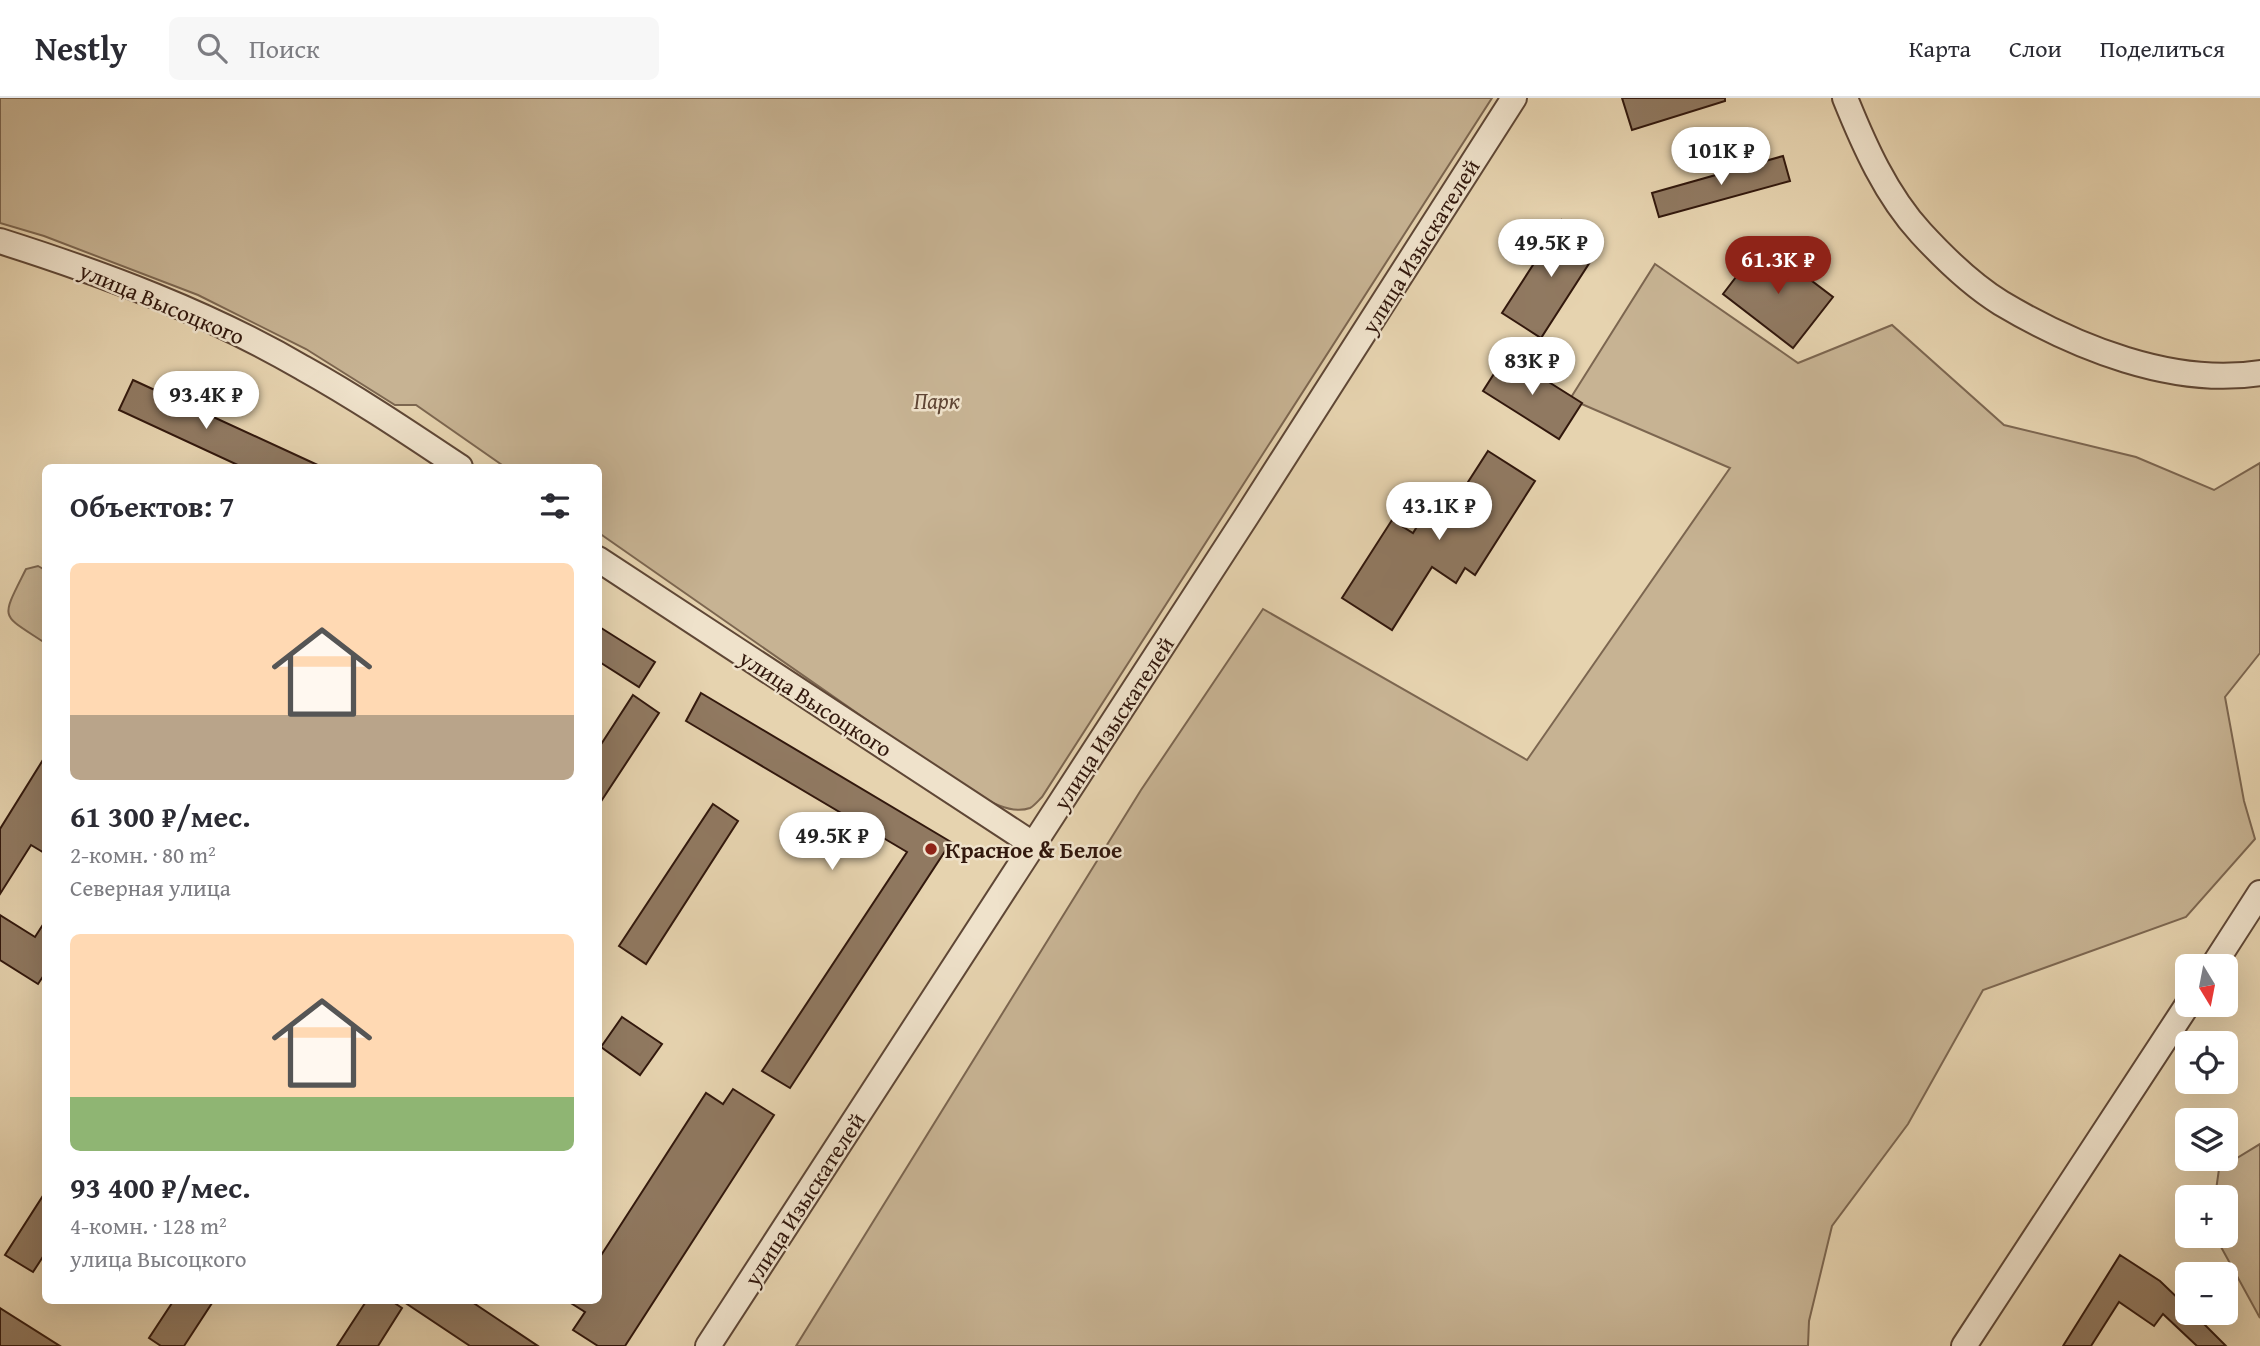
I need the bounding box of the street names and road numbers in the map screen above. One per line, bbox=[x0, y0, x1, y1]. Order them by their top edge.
street label: улица Изыскателей bbox=[1352, 152, 1487, 341]
street label: улица Высоцкого bbox=[73, 253, 250, 353]
street label: улица Изыскателей bbox=[1044, 629, 1182, 817]
street label: улица Высоцкого bbox=[732, 641, 899, 765]
street label: улица Изыскателей bbox=[735, 1105, 873, 1293]

